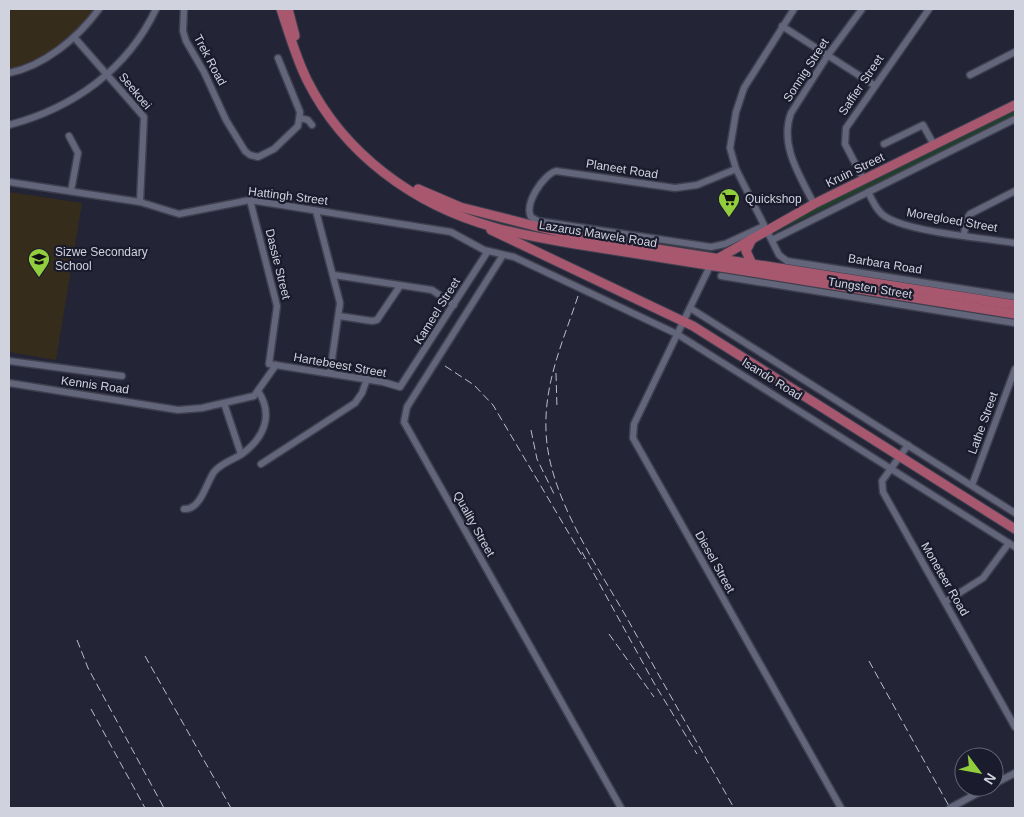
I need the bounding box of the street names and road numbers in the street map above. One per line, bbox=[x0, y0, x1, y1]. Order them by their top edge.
street label: Trek Road bbox=[191, 32, 229, 88]
street label: Sonnig Street bbox=[780, 35, 832, 104]
street label: Saffier Street bbox=[836, 52, 887, 118]
street label: Seekoei bbox=[116, 70, 154, 112]
street label: Kruin Street bbox=[823, 150, 887, 190]
street label: Planeet Road bbox=[585, 156, 659, 182]
street label: Hattingh Street bbox=[247, 184, 329, 208]
street label: Moregloed Street bbox=[905, 205, 999, 235]
street label: Lazarus Mawela Road bbox=[538, 218, 658, 250]
street label: Dassie Street bbox=[262, 227, 294, 301]
street label: Barbara Road bbox=[847, 251, 923, 277]
street label: Kameel Street bbox=[411, 274, 463, 347]
street label: Tungsten Street bbox=[827, 274, 914, 302]
street label: Hartebeest Street bbox=[292, 350, 388, 380]
street label: Isando Road bbox=[739, 355, 805, 403]
street label: Kennis Road bbox=[60, 373, 130, 397]
street label: Lathe Street bbox=[965, 389, 1001, 456]
street label: Quality Street bbox=[450, 489, 498, 560]
street label: Diesel Street bbox=[692, 529, 738, 596]
street label: Moneteer Road bbox=[918, 540, 972, 618]

